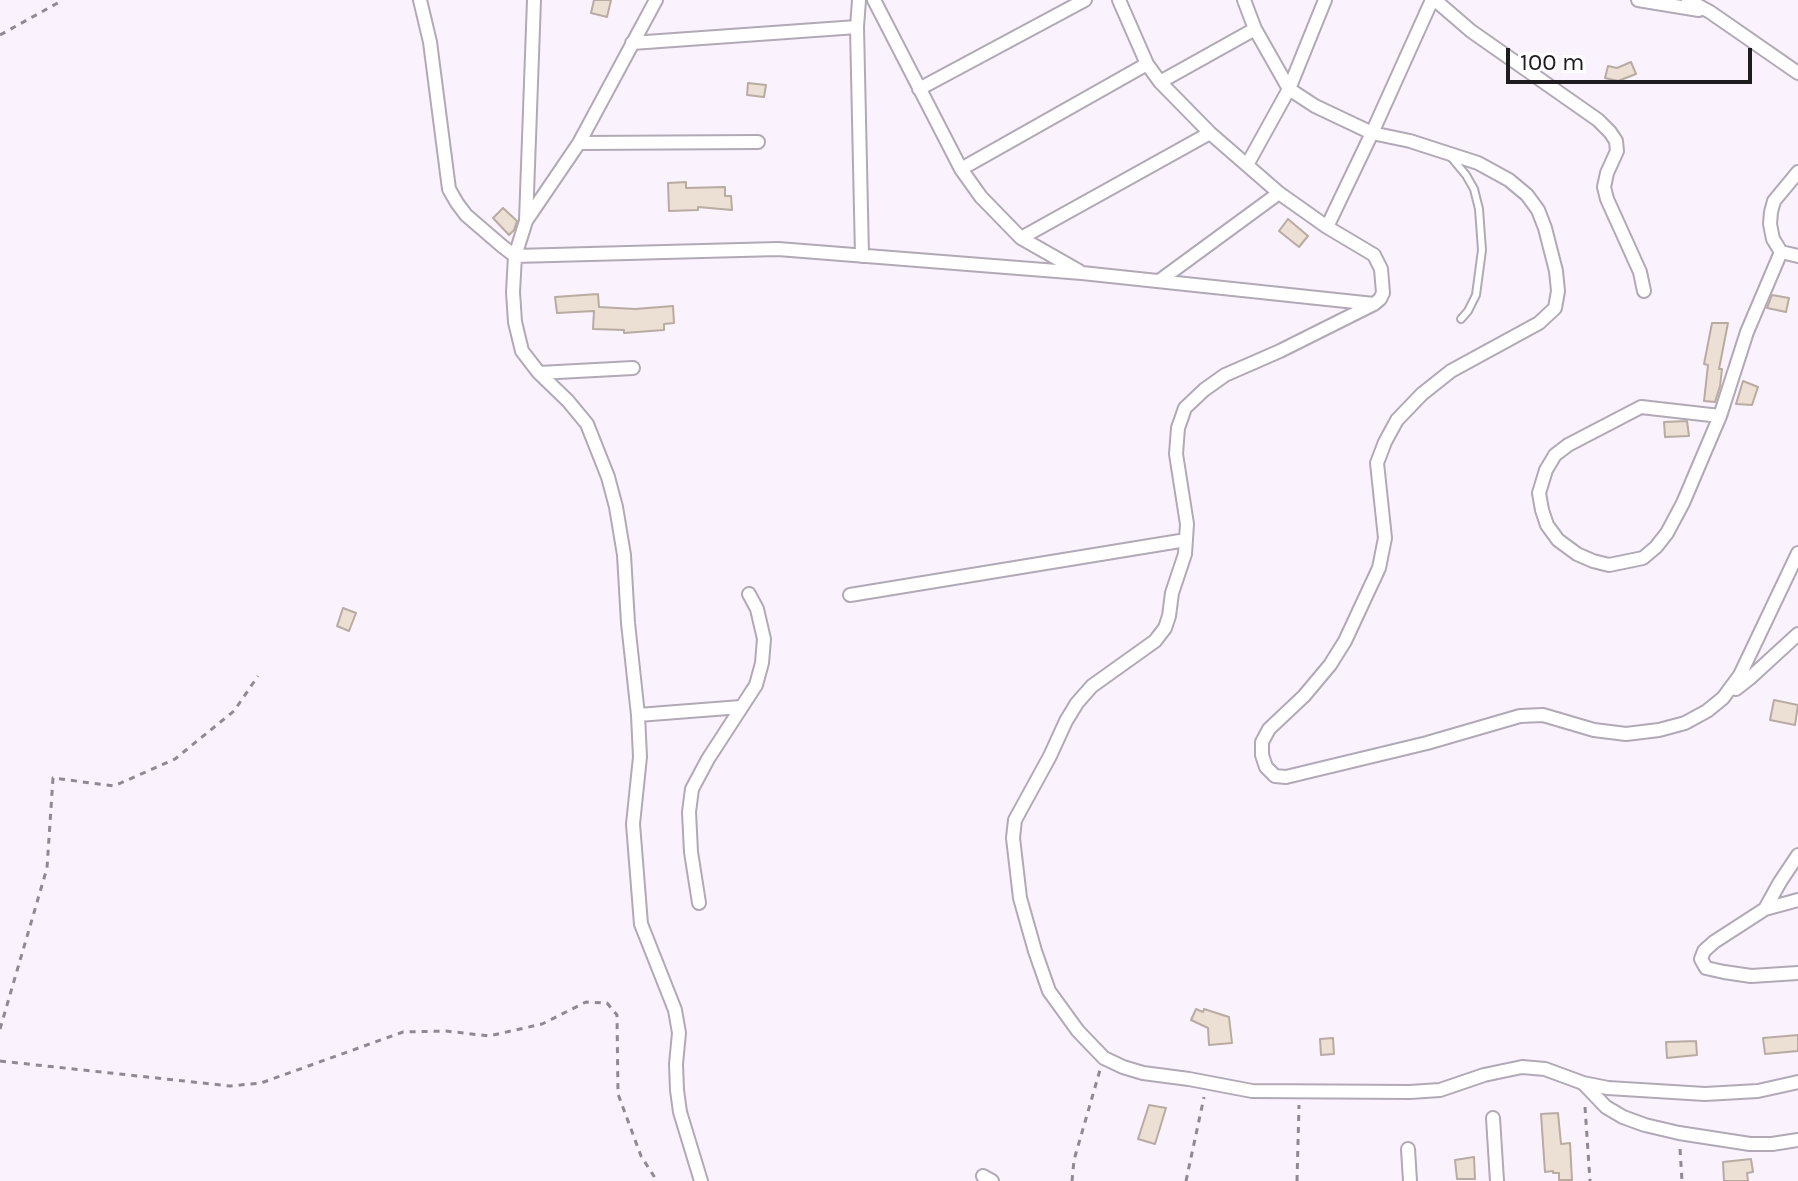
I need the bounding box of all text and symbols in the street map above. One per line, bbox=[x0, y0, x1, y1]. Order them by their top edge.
scale bar bbox=[1510, 32, 1756, 82]
text: 100 m bbox=[1520, 48, 1585, 76]

